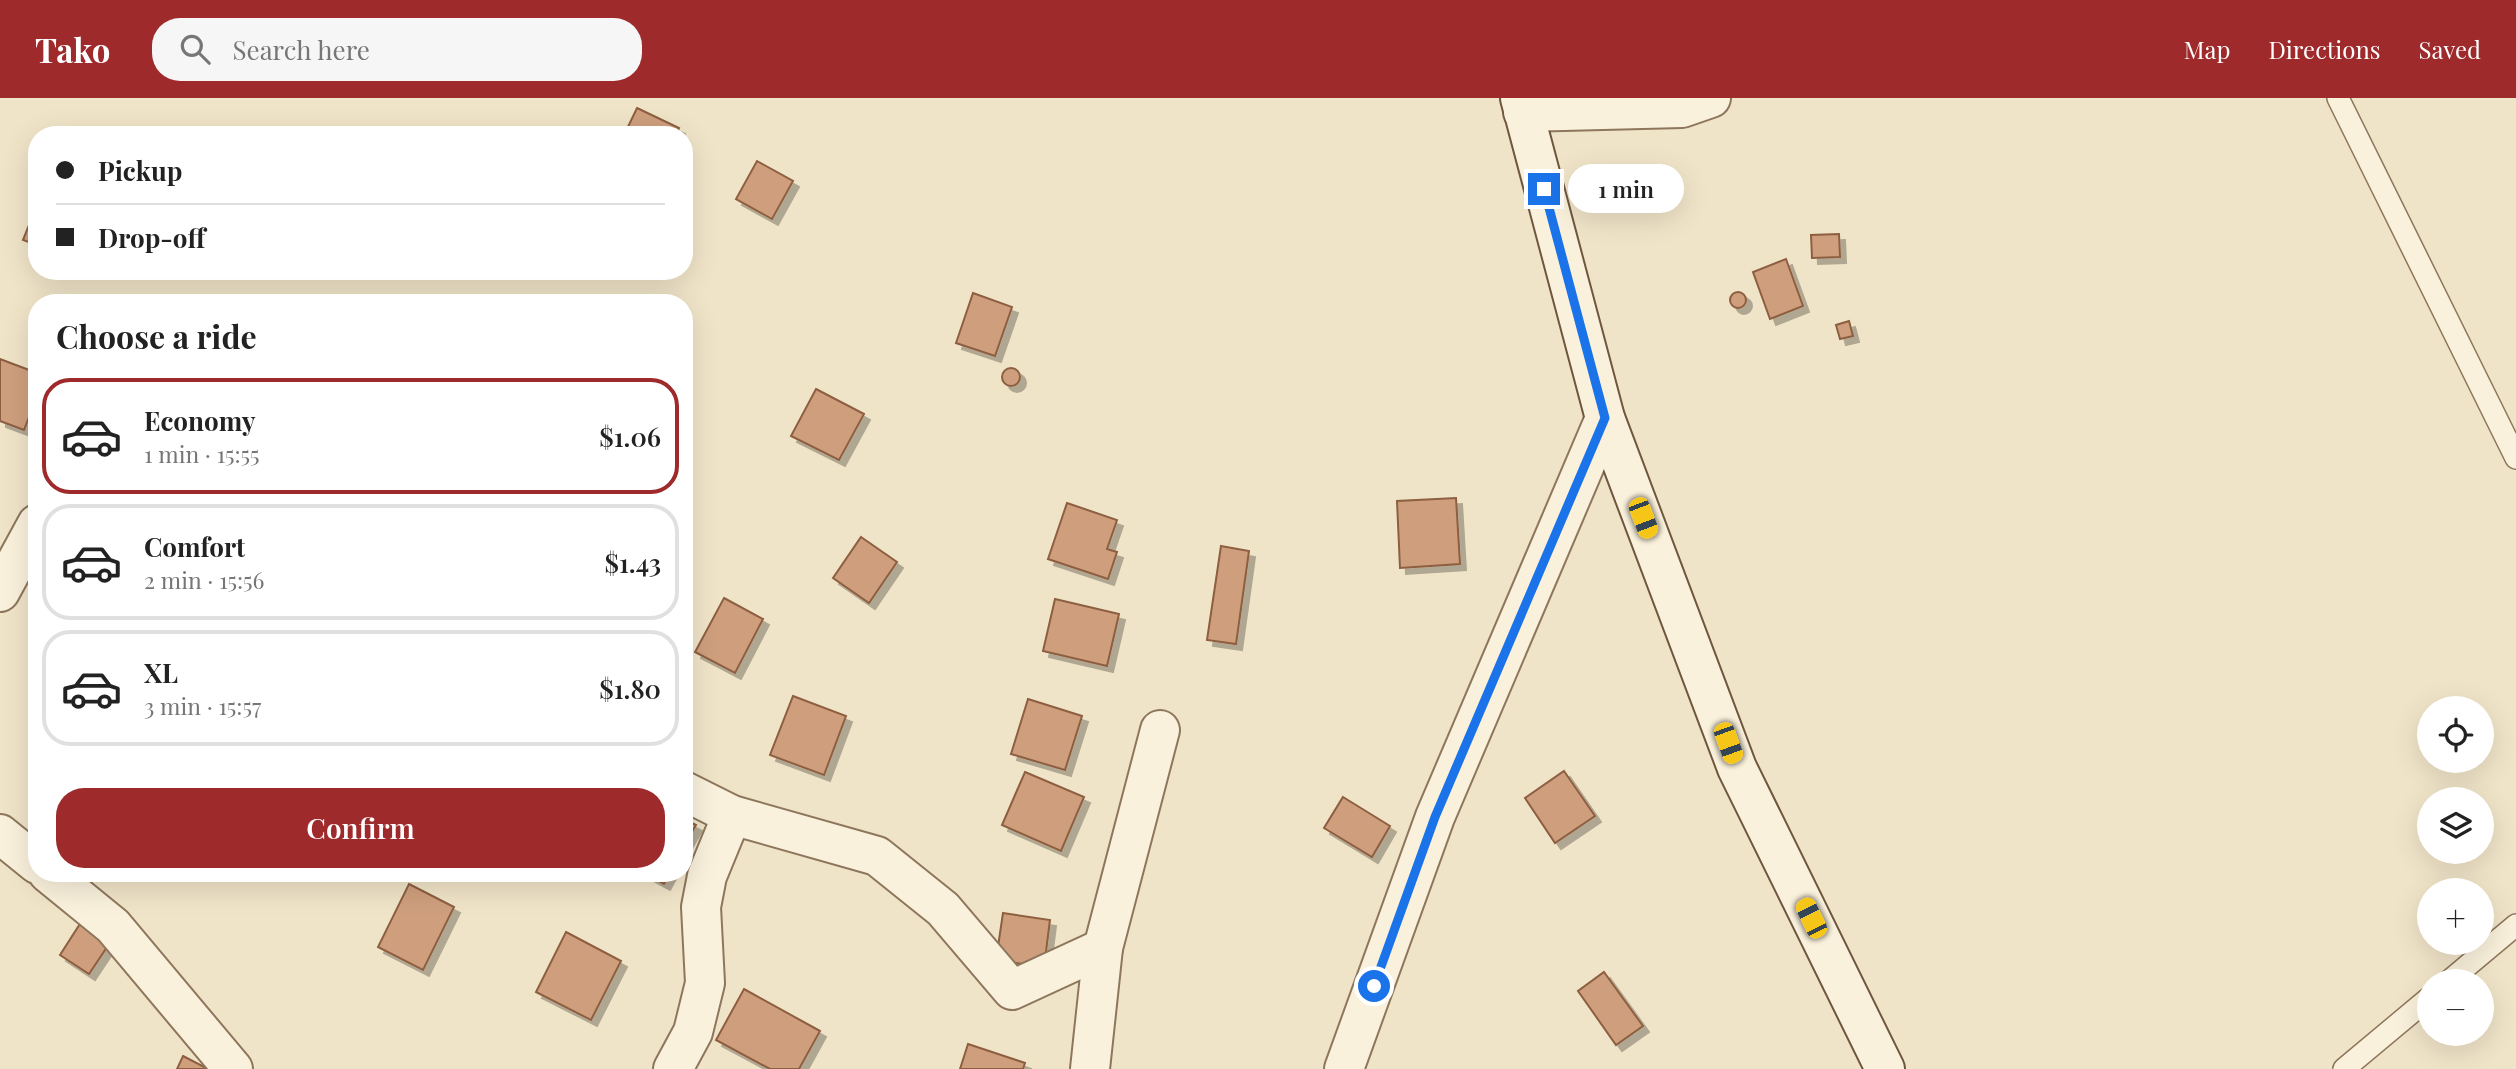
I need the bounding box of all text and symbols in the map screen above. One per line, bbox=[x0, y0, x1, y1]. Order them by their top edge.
search box bbox=[152, 18, 642, 81]
text: Tako bbox=[35, 27, 110, 71]
icon: search bbox=[176, 30, 214, 68]
text: Search here bbox=[232, 32, 370, 67]
text: Map bbox=[2184, 33, 2230, 65]
text: Directions bbox=[2268, 33, 2381, 65]
text: Saved bbox=[2419, 33, 2481, 65]
text: Pickup bbox=[98, 153, 182, 188]
callout: 1 min bbox=[1568, 164, 1684, 214]
route end bbox=[1528, 173, 1560, 205]
text: 1 min bbox=[1598, 173, 1654, 204]
text: Drop-off bbox=[98, 220, 205, 255]
text: Choose a ride bbox=[56, 314, 257, 357]
text: Economy bbox=[144, 403, 255, 438]
icon: car bbox=[60, 405, 123, 468]
text: $1.06 bbox=[599, 419, 661, 454]
text: 1 min · 15:55 bbox=[144, 438, 260, 469]
car bbox=[1626, 495, 1661, 541]
text: Comfort bbox=[144, 529, 245, 564]
icon: car bbox=[60, 531, 123, 594]
text: $1.43 bbox=[604, 545, 661, 580]
text: 2 min · 15:56 bbox=[144, 564, 265, 595]
text: XL bbox=[144, 655, 178, 690]
icon: car bbox=[60, 657, 123, 720]
text: $1.80 bbox=[599, 671, 661, 706]
text: 3 min · 15:57 bbox=[144, 690, 261, 721]
map controls bbox=[2417, 696, 2494, 1046]
button: locate bbox=[2417, 696, 2494, 773]
car bbox=[1711, 720, 1746, 766]
button: layers bbox=[2417, 787, 2494, 864]
button: Confirm bbox=[56, 788, 665, 868]
button: + bbox=[2417, 878, 2494, 955]
car bbox=[1793, 895, 1830, 941]
button: − bbox=[2417, 969, 2494, 1046]
route start bbox=[1358, 970, 1390, 1002]

